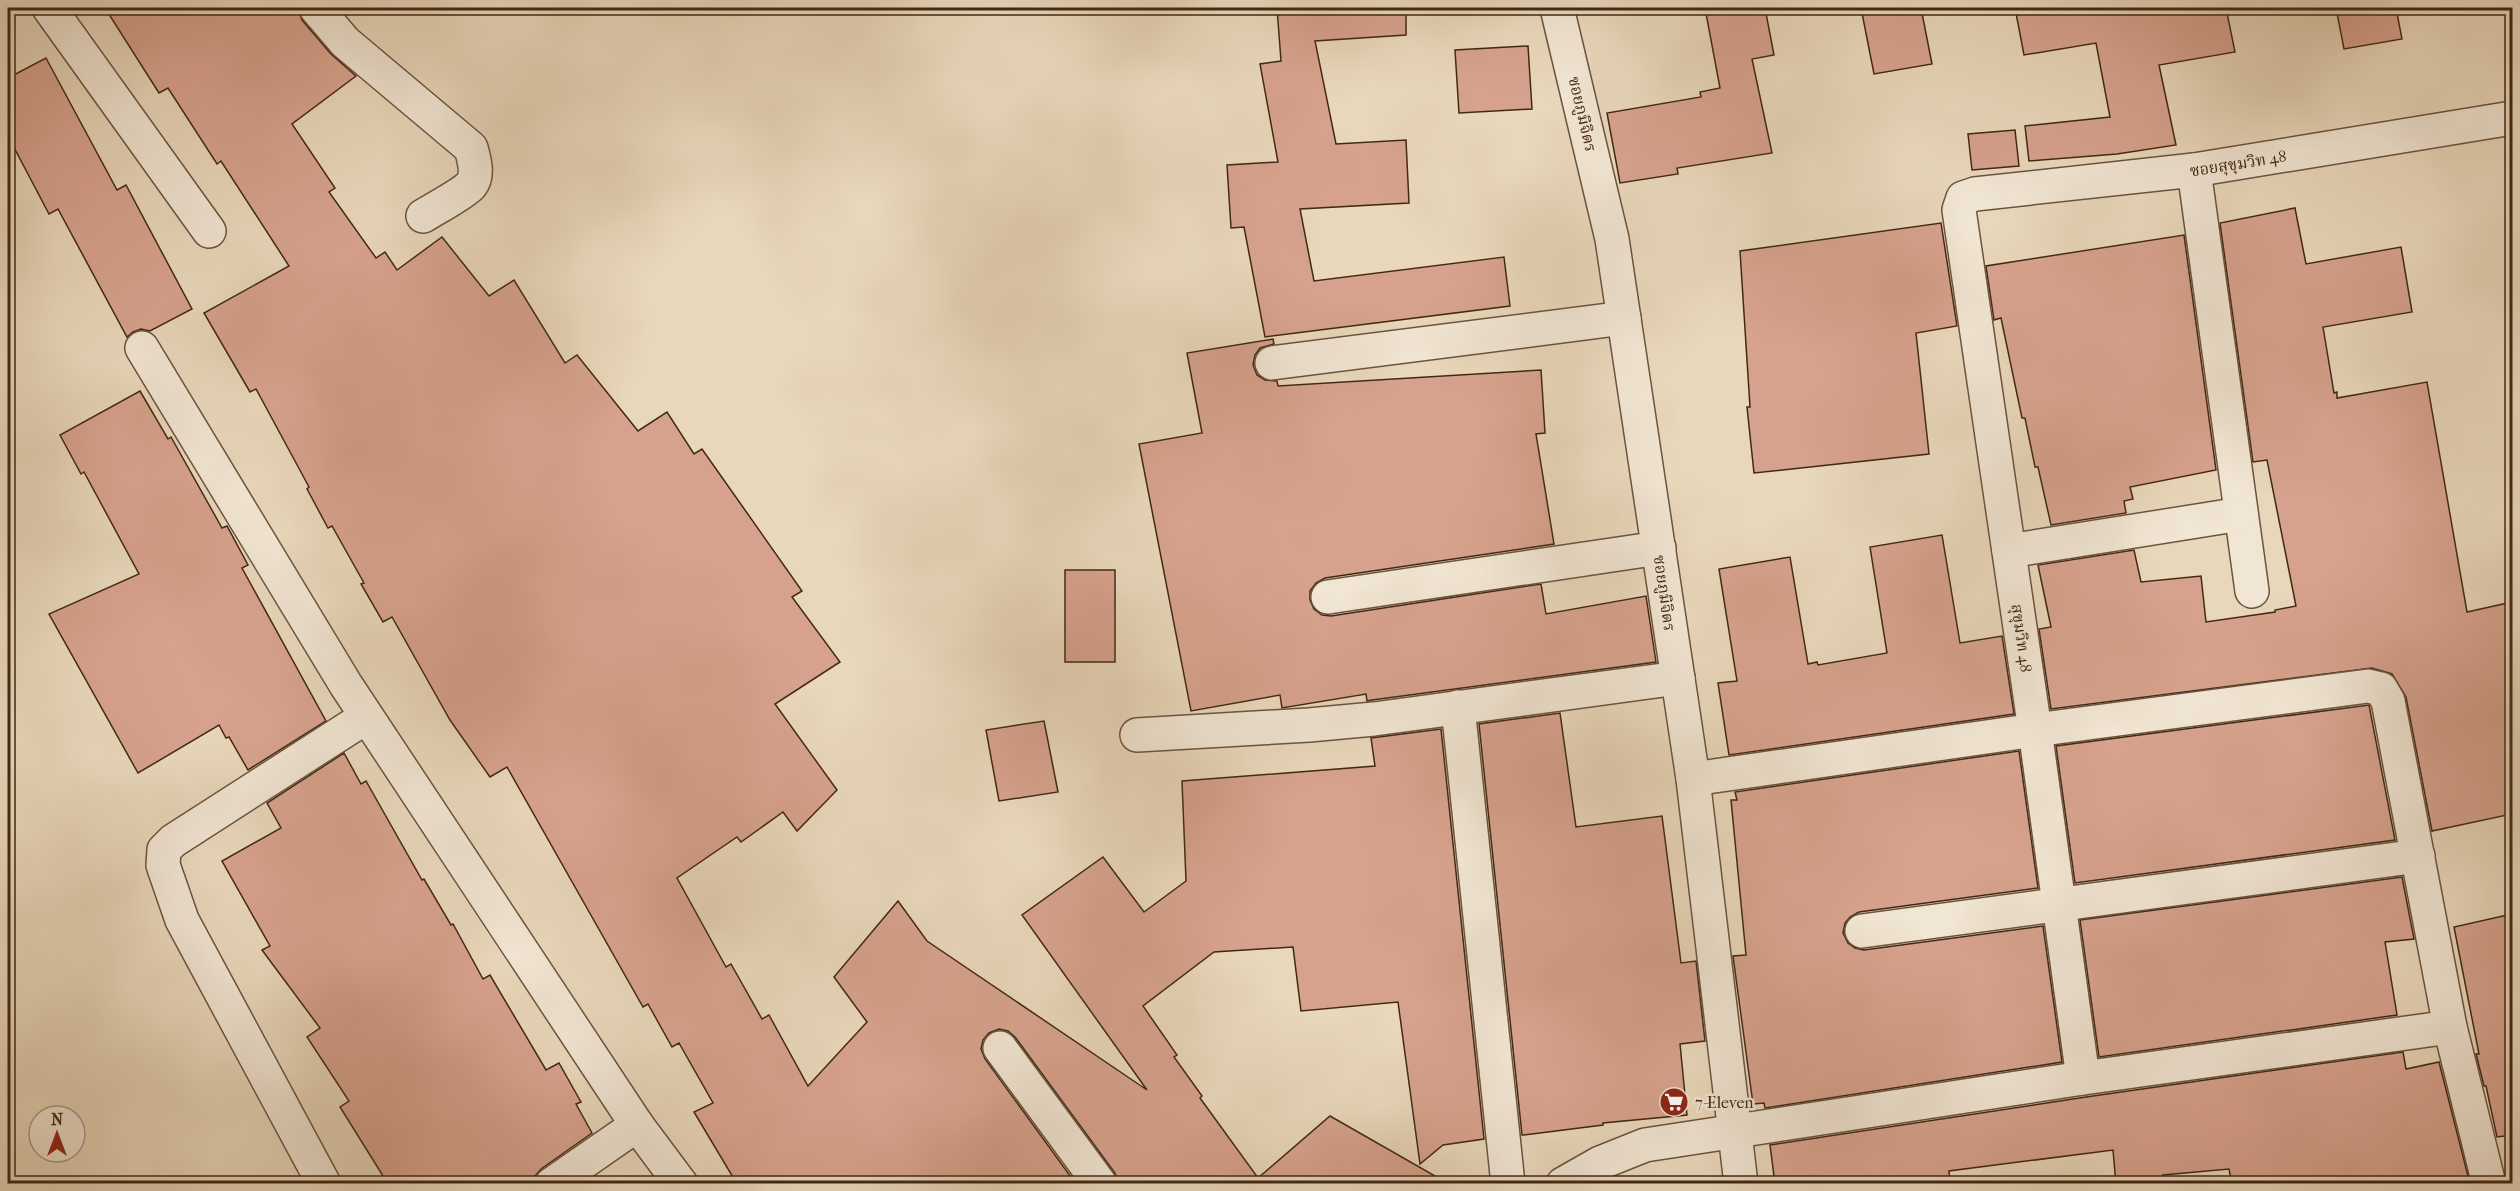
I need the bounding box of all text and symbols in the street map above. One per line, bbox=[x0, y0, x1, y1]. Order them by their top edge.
street label: ซอยภูมิจิตร bbox=[1564, 75, 1600, 154]
street label: ซอยสุขุมวิท 48 bbox=[2188, 146, 2288, 182]
street label: ซอยภูมิจิตร bbox=[1649, 554, 1679, 633]
street label: สุขุมวิท 48 bbox=[2005, 603, 2036, 674]
supermarket icon: 7-Eleven bbox=[1658, 1086, 1690, 1118]
place label: 7-Eleven bbox=[1695, 1093, 1754, 1112]
north arrow bbox=[27, 1104, 87, 1164]
text: N bbox=[51, 1110, 64, 1129]

